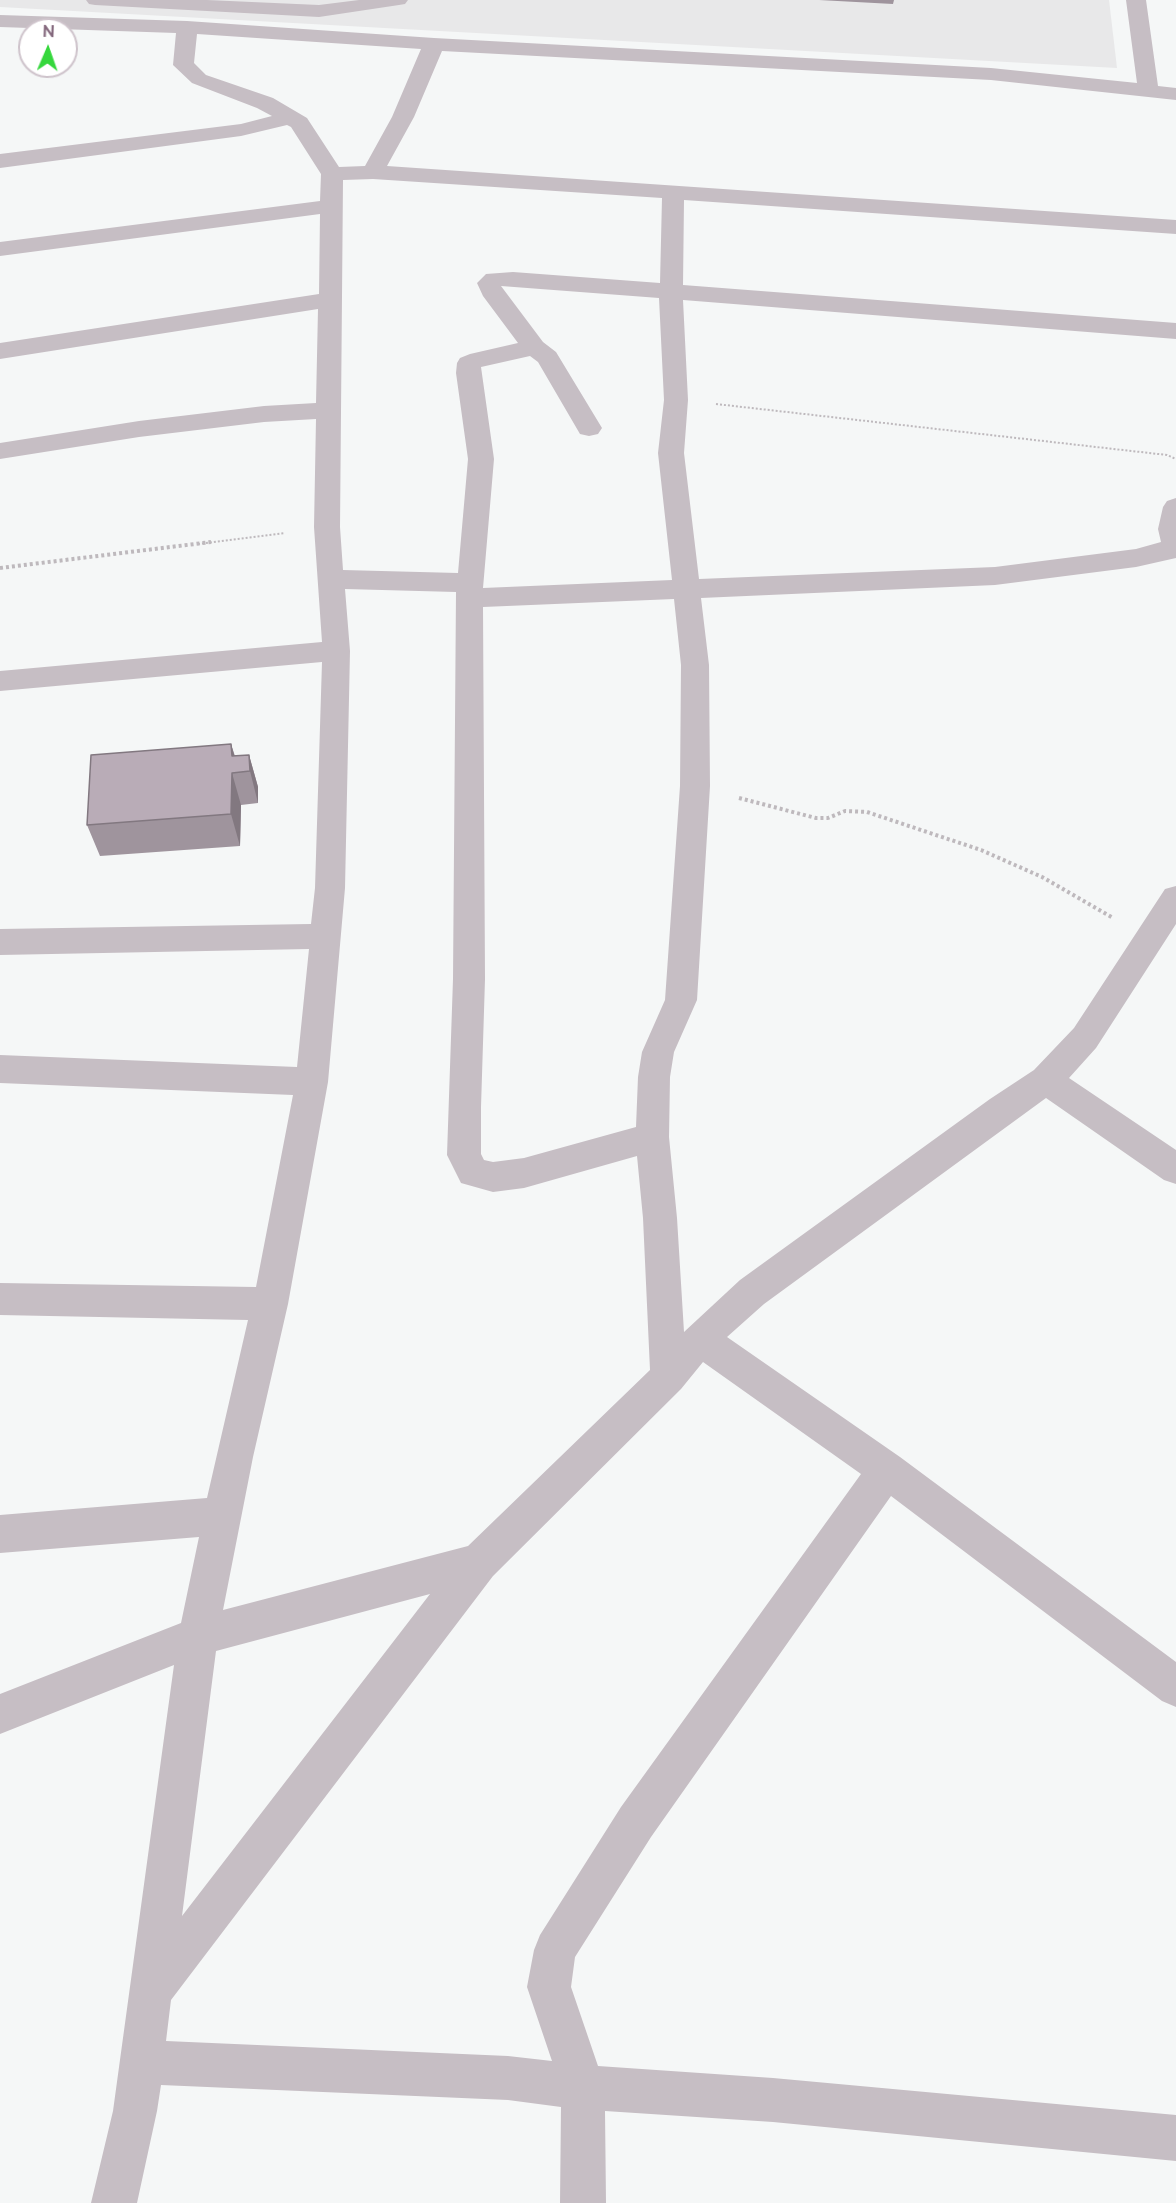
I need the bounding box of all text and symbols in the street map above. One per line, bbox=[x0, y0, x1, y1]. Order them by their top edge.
north arrow bbox=[18, 18, 78, 78]
text: N bbox=[42, 22, 55, 41]

